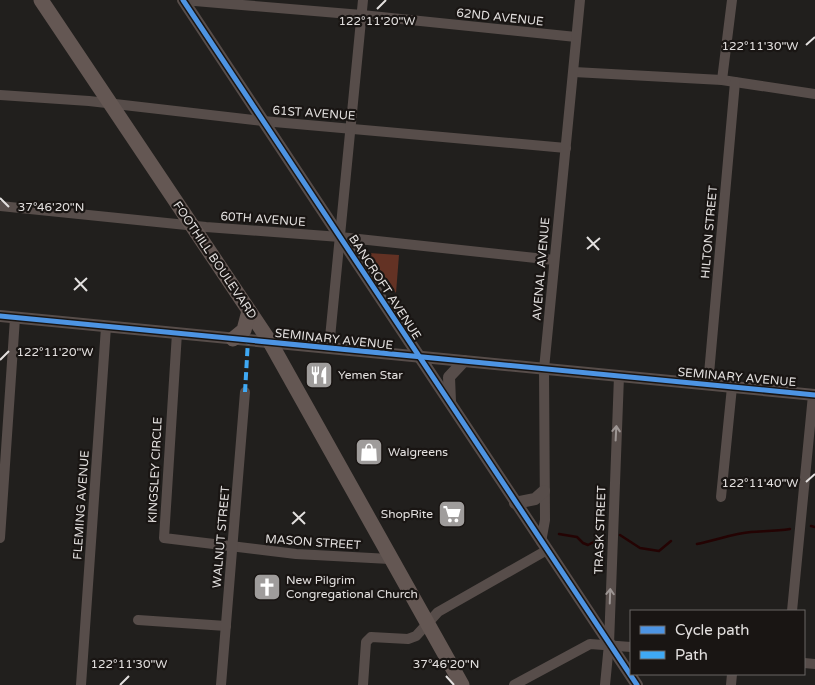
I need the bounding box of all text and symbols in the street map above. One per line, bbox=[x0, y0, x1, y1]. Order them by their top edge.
street label: 62ND AVENUE bbox=[456, 5, 545, 29]
text: 122°11'20"W bbox=[338, 14, 416, 28]
text: 122°11'30"W bbox=[721, 39, 799, 53]
street label: 61ST AVENUE bbox=[272, 103, 356, 123]
street label: HILTON STREET bbox=[698, 184, 720, 279]
street label: FOOTHILL BOULEVARD bbox=[170, 198, 260, 322]
text: 37°46'20"N bbox=[18, 200, 84, 214]
street label: 60TH AVENUE bbox=[220, 209, 306, 229]
street label: AVENAL AVENUE bbox=[530, 216, 553, 321]
street label: BANCROFT AVENUE bbox=[346, 232, 424, 342]
street label: SEMINARY AVENUE bbox=[274, 326, 394, 352]
text: 122°11'20"W bbox=[16, 345, 94, 359]
restaurant icon: Yemen Star bbox=[304, 360, 334, 390]
street label: SEMINARY AVENUE bbox=[677, 365, 797, 389]
place label: Yemen Star bbox=[338, 368, 403, 382]
street label: KINGSLEY CIRCLE bbox=[145, 416, 165, 523]
one-way arrow bbox=[612, 426, 621, 442]
shop icon: Walgreens bbox=[354, 437, 384, 467]
place label: Walgreens bbox=[388, 445, 448, 459]
street label: FLEMING AVENUE bbox=[70, 450, 92, 560]
text: 122°11'40"W bbox=[721, 476, 799, 490]
street label: WALNUT STREET bbox=[210, 485, 233, 589]
street label: TRASK STREET bbox=[591, 485, 609, 575]
supermarket icon: ShopRite bbox=[437, 499, 467, 529]
place label: ShopRite bbox=[381, 507, 433, 521]
street label: MASON STREET bbox=[265, 532, 362, 552]
church icon: New Pilgrim Congregational Church bbox=[252, 572, 282, 602]
place label: New Pilgrim Congregational Church bbox=[286, 573, 418, 601]
one-way arrow bbox=[605, 588, 615, 604]
legend bbox=[630, 610, 805, 675]
text: Cycle path bbox=[675, 621, 749, 639]
text: Path bbox=[675, 646, 708, 664]
text: 122°11'30"W bbox=[90, 657, 168, 671]
text: 37°46'20"N bbox=[413, 657, 479, 671]

